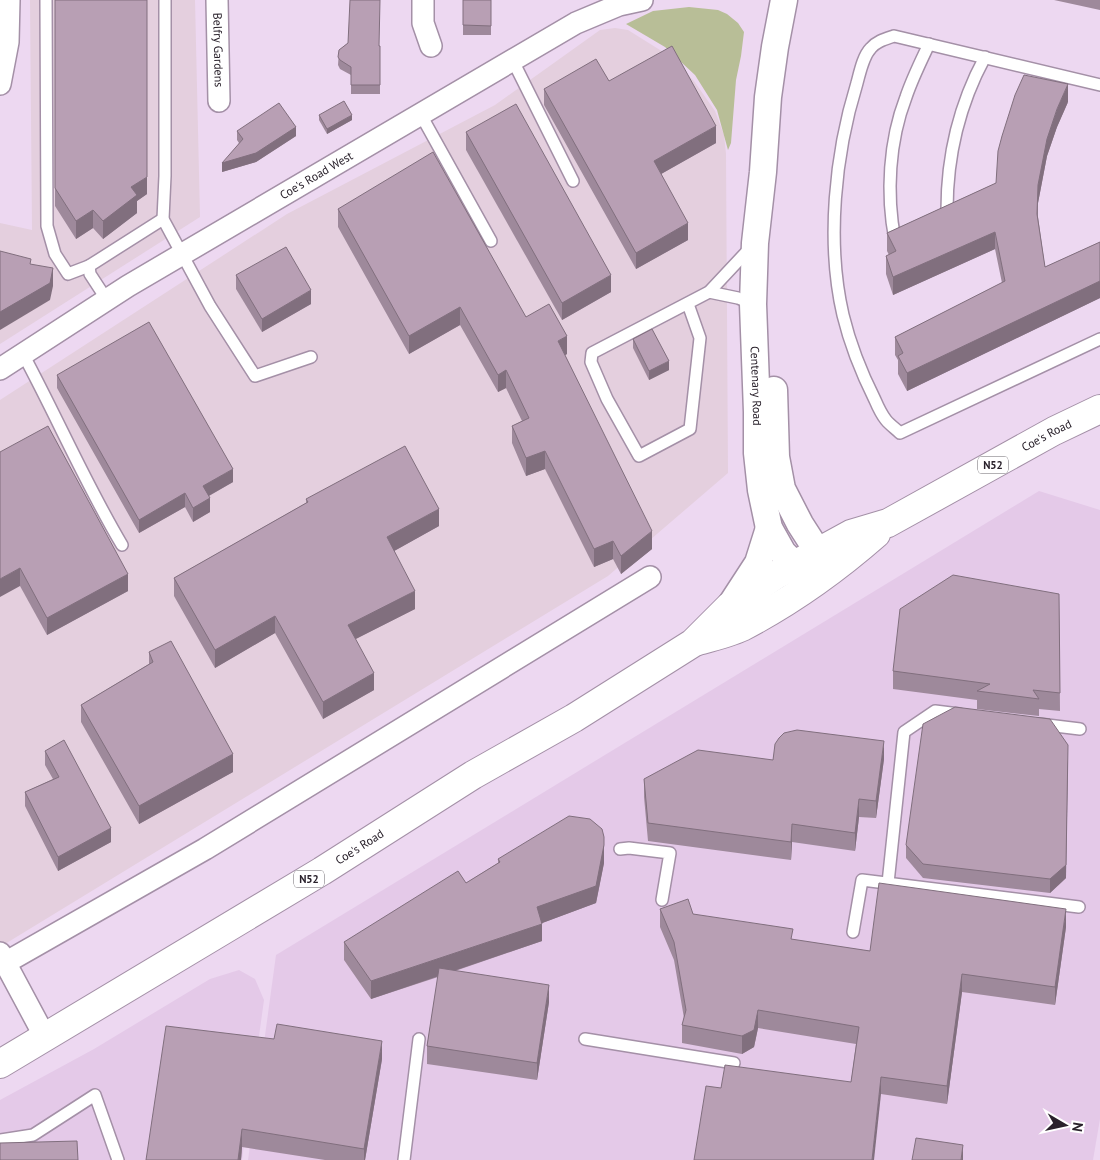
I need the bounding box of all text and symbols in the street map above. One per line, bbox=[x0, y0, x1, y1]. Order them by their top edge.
street label: Belfry Gardens bbox=[210, 13, 227, 87]
street label: Coe's Road West bbox=[277, 148, 355, 202]
street label: Centenary Road bbox=[748, 346, 765, 426]
street label: Coe's Road bbox=[1019, 416, 1074, 455]
road number: N52 bbox=[978, 456, 1008, 474]
street label: Coe's Road bbox=[332, 826, 386, 868]
road number: N52 bbox=[294, 871, 324, 888]
north arrow bbox=[1040, 1100, 1090, 1150]
text: N bbox=[1068, 1121, 1087, 1133]

